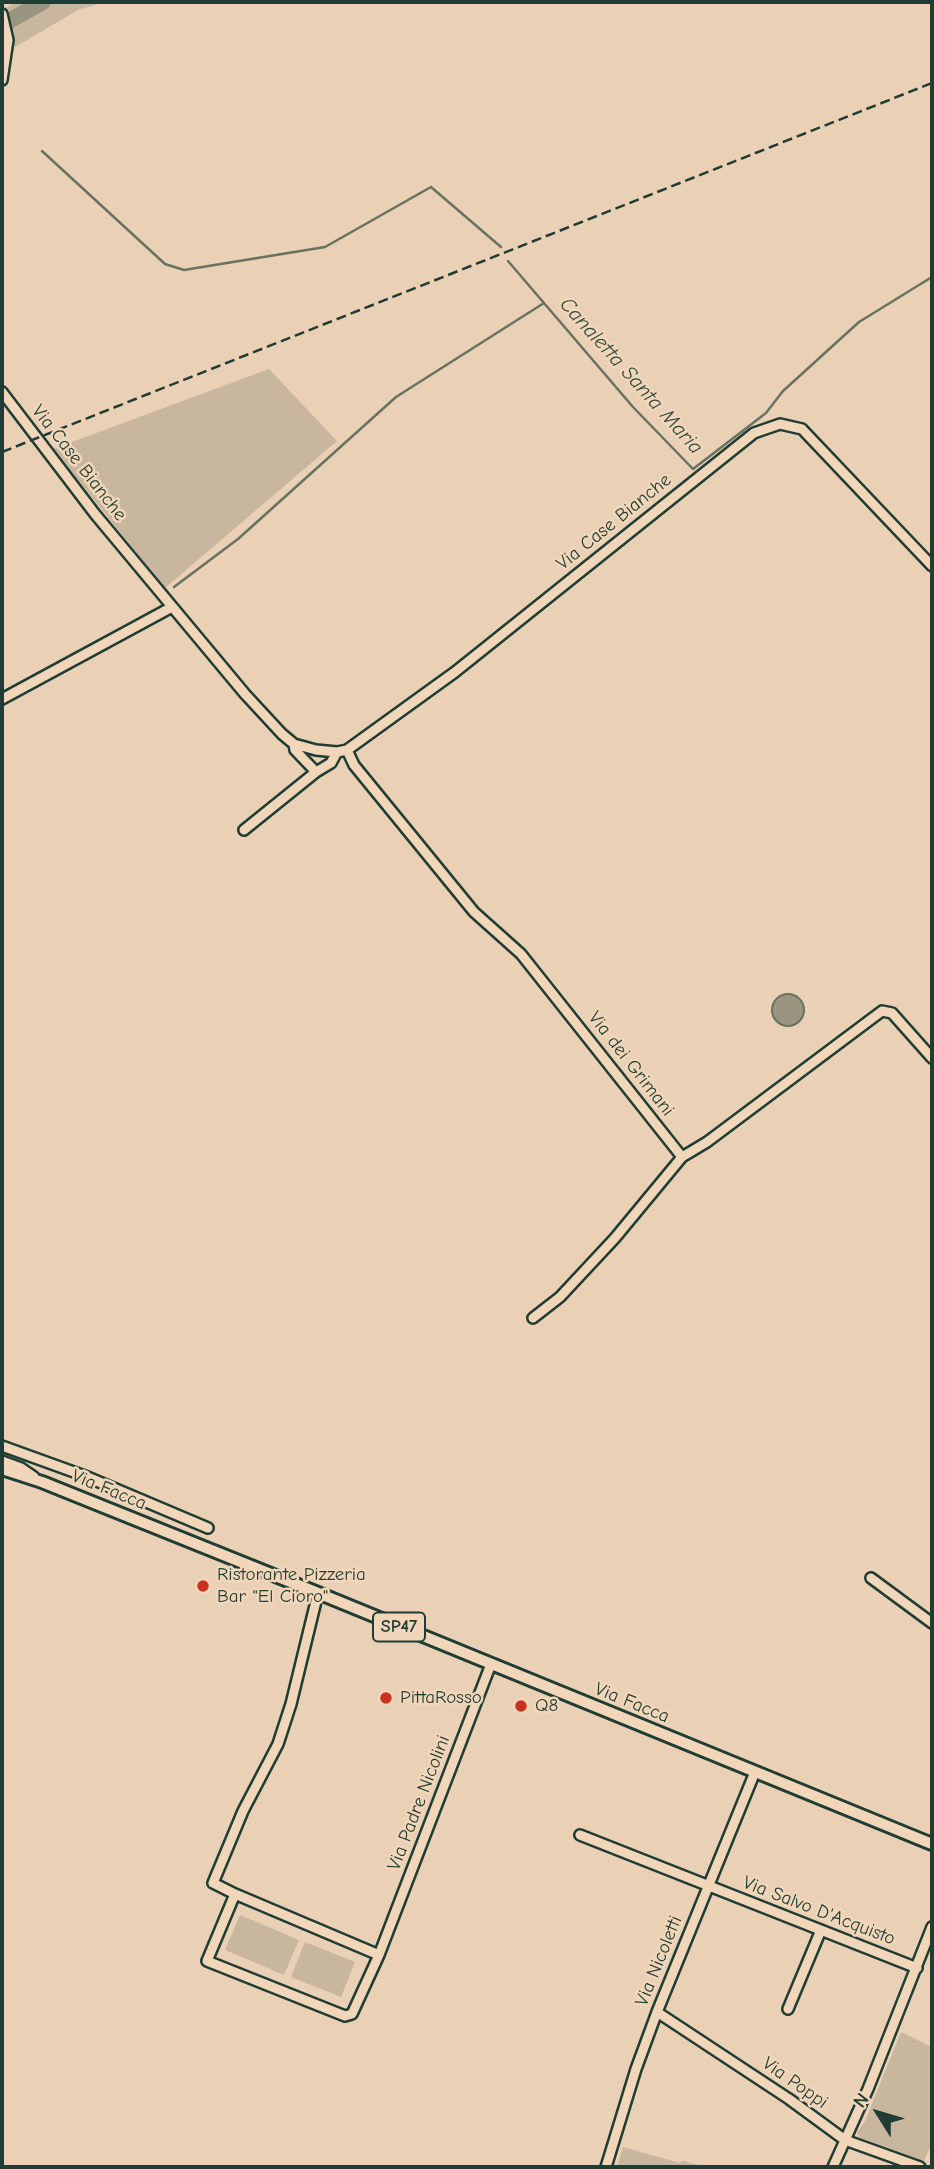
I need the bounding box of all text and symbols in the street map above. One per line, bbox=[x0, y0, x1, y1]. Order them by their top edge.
water label: Canaletta Santa Maria bbox=[554, 292, 708, 460]
street label: Via Case Bianche bbox=[27, 400, 131, 526]
street label: Via Case Bianche bbox=[552, 469, 676, 575]
street label: Via dei Grimani bbox=[583, 1007, 679, 1121]
street label: Via Facca bbox=[68, 1465, 150, 1515]
place label: Ristorante Pizzeria Bar "El Cioro" bbox=[217, 1564, 366, 1608]
marker: Ristorante Pizzeria Bar "El Cioro" bbox=[195, 1578, 211, 1594]
road number: SP47 bbox=[373, 1612, 425, 1642]
street label: Via Facca bbox=[591, 1678, 673, 1728]
place label: PittaRosso bbox=[400, 1687, 482, 1709]
marker: PittaRosso bbox=[378, 1690, 394, 1706]
place label: Q8 bbox=[535, 1695, 558, 1717]
marker: Q8 bbox=[513, 1698, 529, 1714]
street label: Via Padre Nicolini bbox=[383, 1732, 455, 1874]
street label: Via Salvo D'Acquisto bbox=[739, 1871, 899, 1951]
street label: Via Nicoletti bbox=[631, 1912, 687, 2010]
street label: Via Poppi bbox=[758, 2052, 832, 2114]
north arrow bbox=[843, 2078, 913, 2148]
text: N bbox=[849, 2089, 874, 2112]

